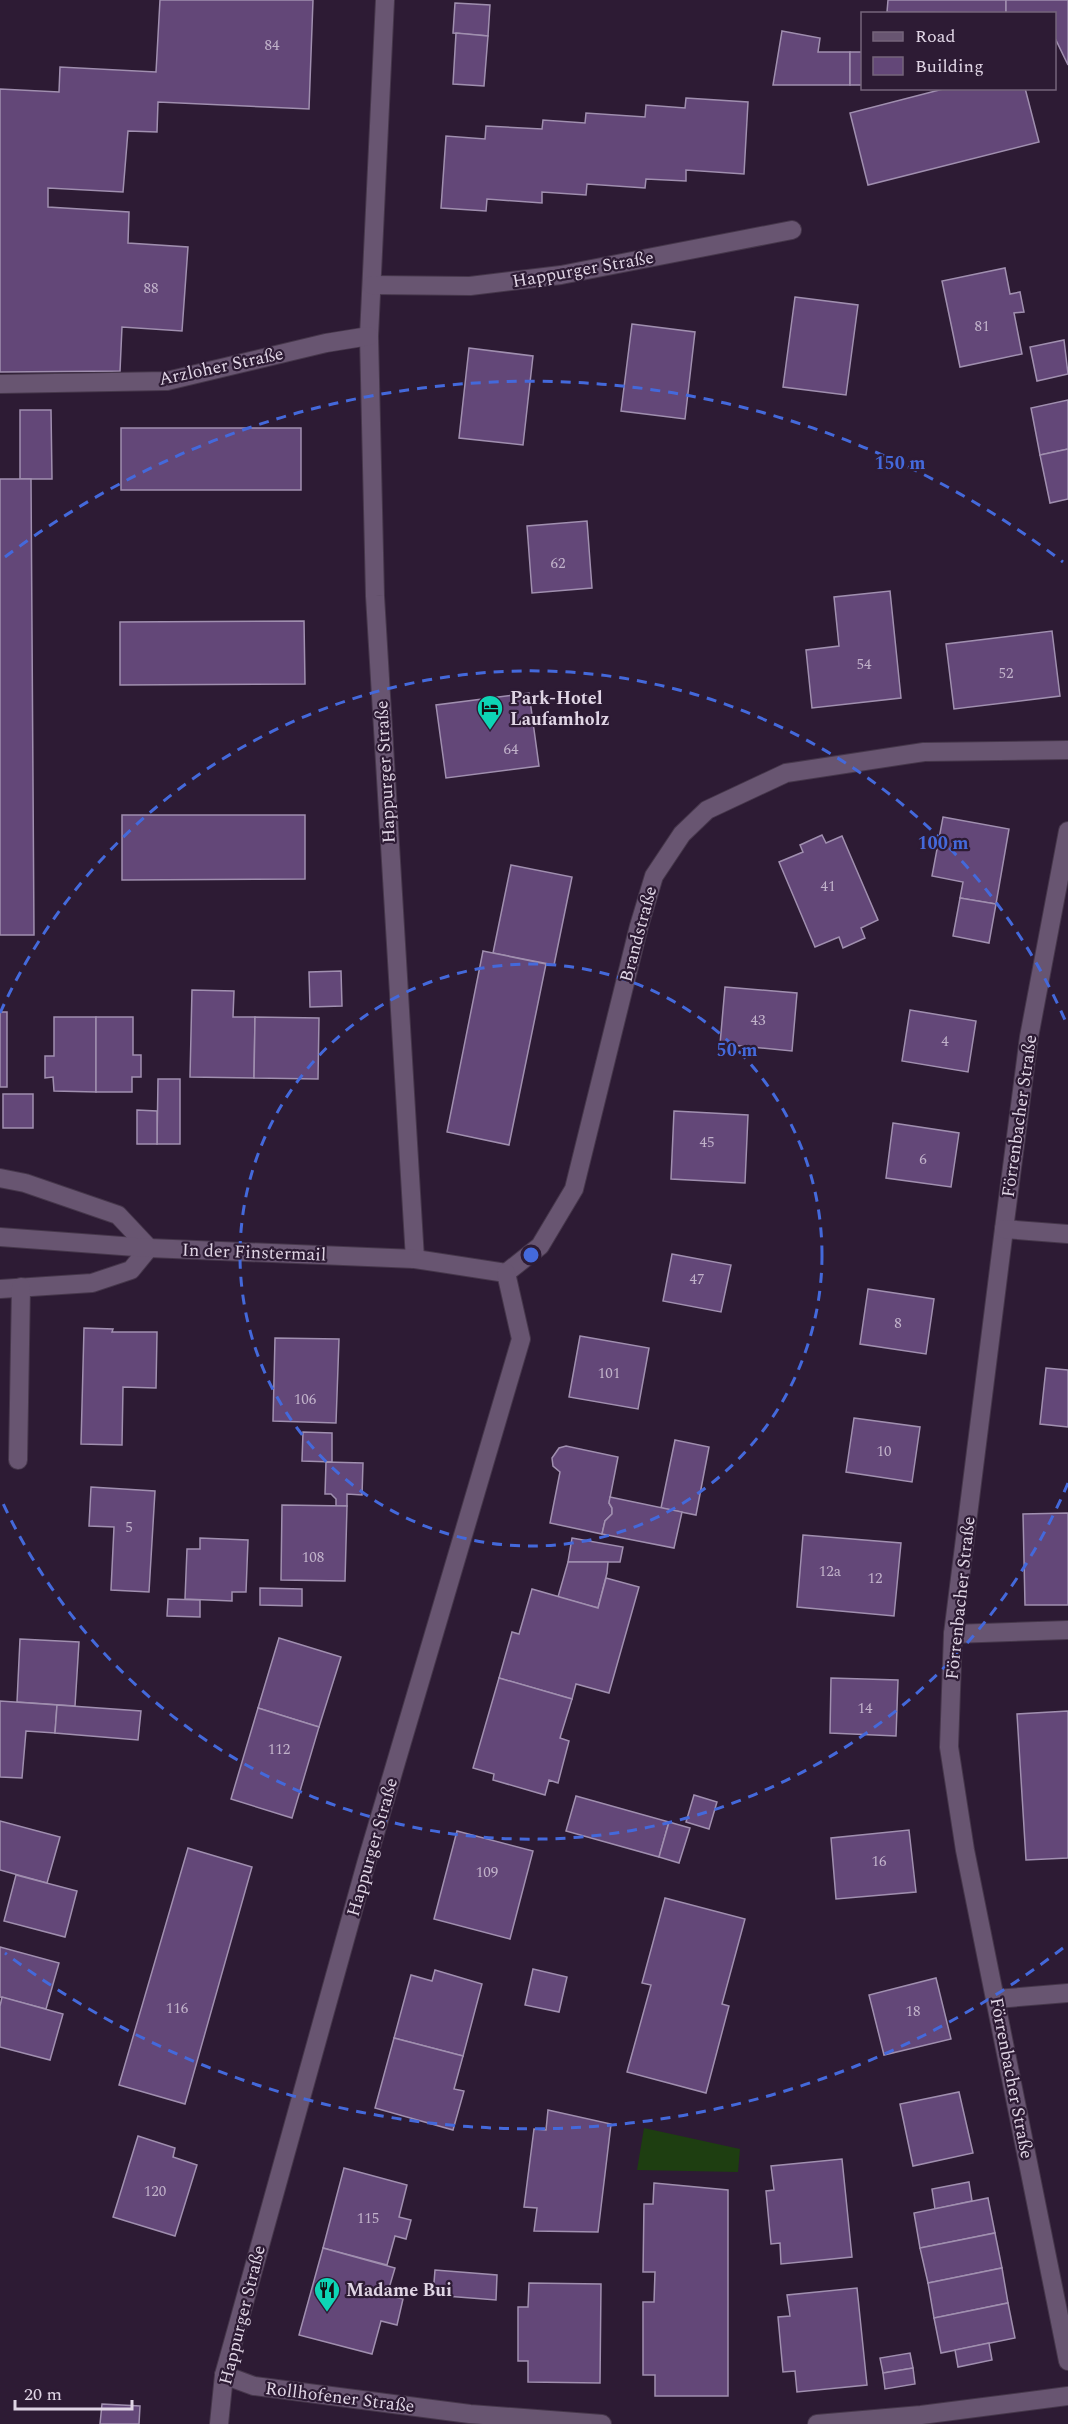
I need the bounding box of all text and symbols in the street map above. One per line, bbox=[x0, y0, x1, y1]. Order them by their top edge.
legend bbox=[861, 12, 1056, 90]
text: Road bbox=[915, 23, 956, 50]
house number: 84 bbox=[264, 34, 280, 57]
text: Building bbox=[915, 53, 984, 80]
street label: Happurger Straße bbox=[510, 244, 656, 295]
house number: 88 bbox=[143, 277, 159, 300]
house number: 81 bbox=[974, 315, 990, 338]
street label: Arzloher Straße bbox=[156, 340, 286, 393]
text: 150 m bbox=[874, 450, 926, 477]
house number: 62 bbox=[550, 552, 566, 575]
house number: 54 bbox=[856, 653, 872, 676]
house number: 52 bbox=[998, 662, 1014, 685]
place label: Park-Hotel Laufamholz bbox=[510, 685, 610, 733]
hotel icon: Park-Hotel Laufamholz bbox=[475, 693, 505, 731]
street label: Happurger Straße bbox=[368, 700, 403, 844]
house number: 64 bbox=[503, 738, 519, 761]
text: 100 m bbox=[917, 830, 969, 857]
house number: 41 bbox=[820, 875, 836, 898]
street label: Brandstraße bbox=[613, 883, 664, 985]
house number: 43 bbox=[750, 1009, 766, 1032]
house number: 4 bbox=[941, 1030, 949, 1053]
street label: Förrenbacher Straße bbox=[995, 1033, 1044, 1199]
text: 50 m bbox=[717, 1037, 757, 1064]
house number: 45 bbox=[699, 1131, 715, 1154]
house number: 6 bbox=[919, 1148, 927, 1171]
street label: In der Finstermail bbox=[181, 1236, 327, 1269]
centre of rings bbox=[521, 1245, 541, 1265]
house number: 47 bbox=[689, 1268, 705, 1291]
house number: 8 bbox=[894, 1312, 902, 1335]
house number: 101 bbox=[598, 1362, 620, 1385]
house number: 106 bbox=[294, 1388, 317, 1411]
house number: 10 bbox=[876, 1440, 892, 1463]
street label: Förrenbacher Straße bbox=[939, 1515, 982, 1681]
house number: 5 bbox=[125, 1516, 133, 1539]
house number: 108 bbox=[302, 1546, 324, 1569]
house number: 12a bbox=[819, 1560, 842, 1583]
house number: 12 bbox=[867, 1567, 883, 1590]
house number: 14 bbox=[857, 1697, 873, 1720]
house number: 112 bbox=[268, 1738, 290, 1761]
street label: Happurger Straße bbox=[340, 1775, 405, 1920]
house number: 16 bbox=[871, 1850, 887, 1873]
house number: 109 bbox=[476, 1861, 498, 1884]
street label: Förrenbacher Straße bbox=[983, 1995, 1040, 2161]
house number: 116 bbox=[166, 1997, 189, 2020]
house number: 18 bbox=[905, 2000, 921, 2023]
house number: 120 bbox=[144, 2180, 166, 2203]
house number: 115 bbox=[357, 2207, 379, 2230]
street label: Happurger Straße bbox=[212, 2242, 273, 2388]
restaurant icon: Madame Bui bbox=[312, 2275, 342, 2313]
place label: Madame Bui bbox=[346, 2277, 452, 2304]
scale bar bbox=[15, 2373, 132, 2411]
street label: Rollhofener Straße bbox=[264, 2375, 416, 2420]
text: 20 m bbox=[24, 2381, 62, 2408]

